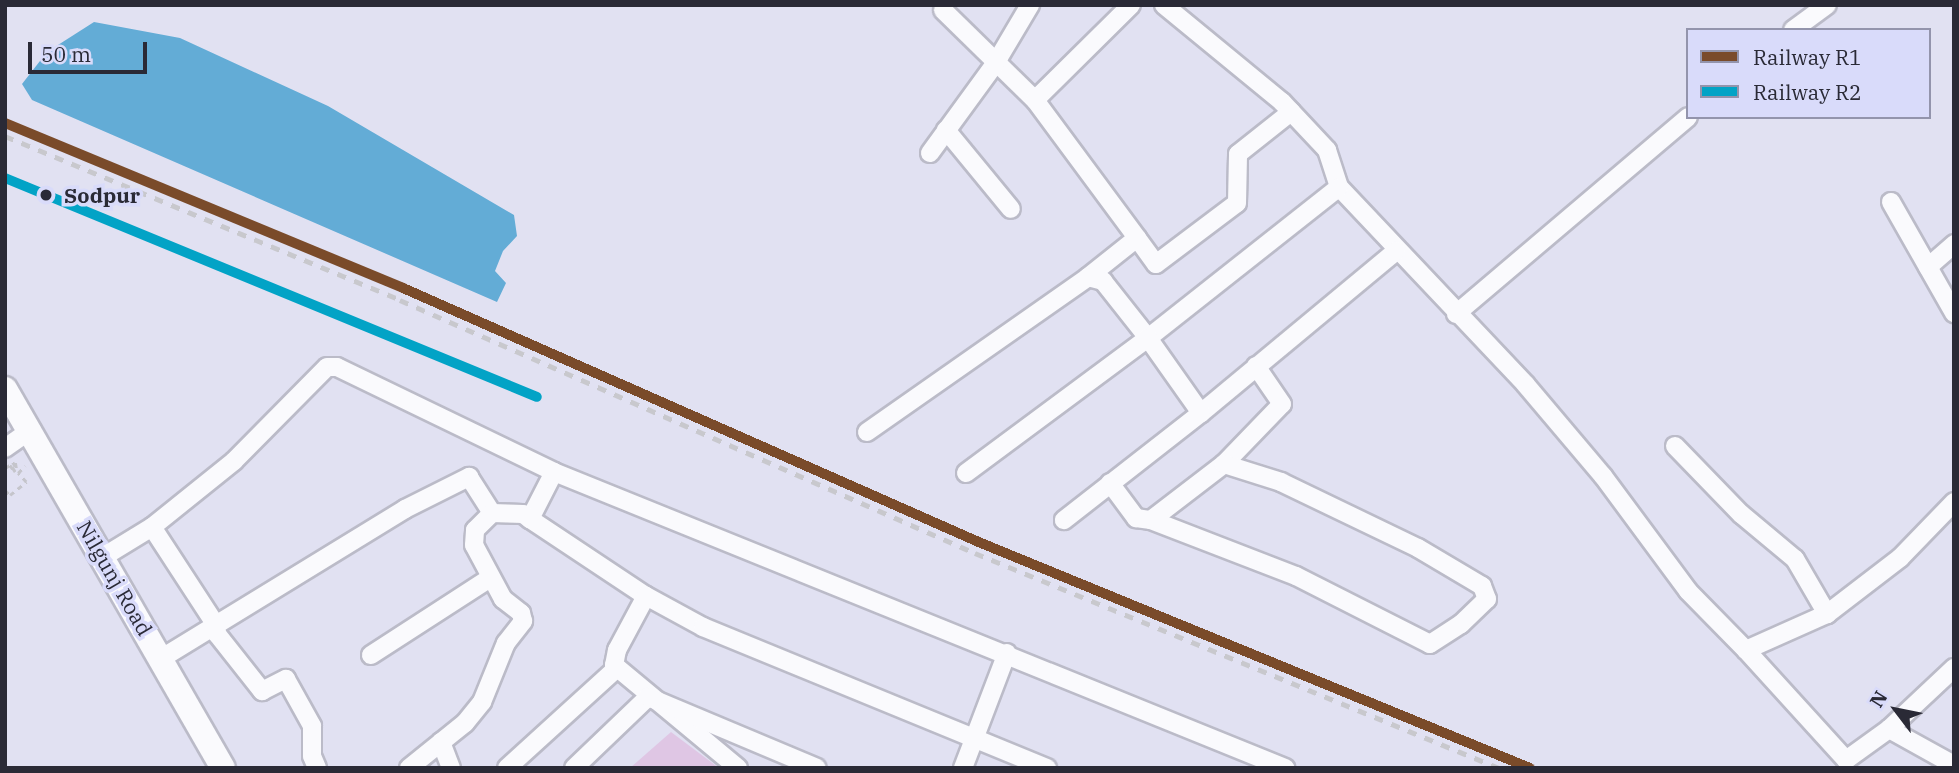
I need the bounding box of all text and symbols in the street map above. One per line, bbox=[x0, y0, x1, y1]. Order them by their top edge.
scale bar bbox=[32, 28, 150, 72]
legend bbox=[1686, 28, 1931, 119]
text: 50 m bbox=[41, 40, 91, 68]
text: Railway R1 bbox=[1753, 43, 1862, 71]
text: Railway R2 bbox=[1753, 78, 1862, 106]
place label: Sodpur bbox=[64, 182, 140, 208]
marker: Sodpur bbox=[35, 184, 57, 206]
street label: Nilgunj Road bbox=[72, 516, 158, 640]
north arrow bbox=[1861, 675, 1931, 745]
text: N bbox=[1864, 686, 1892, 712]

